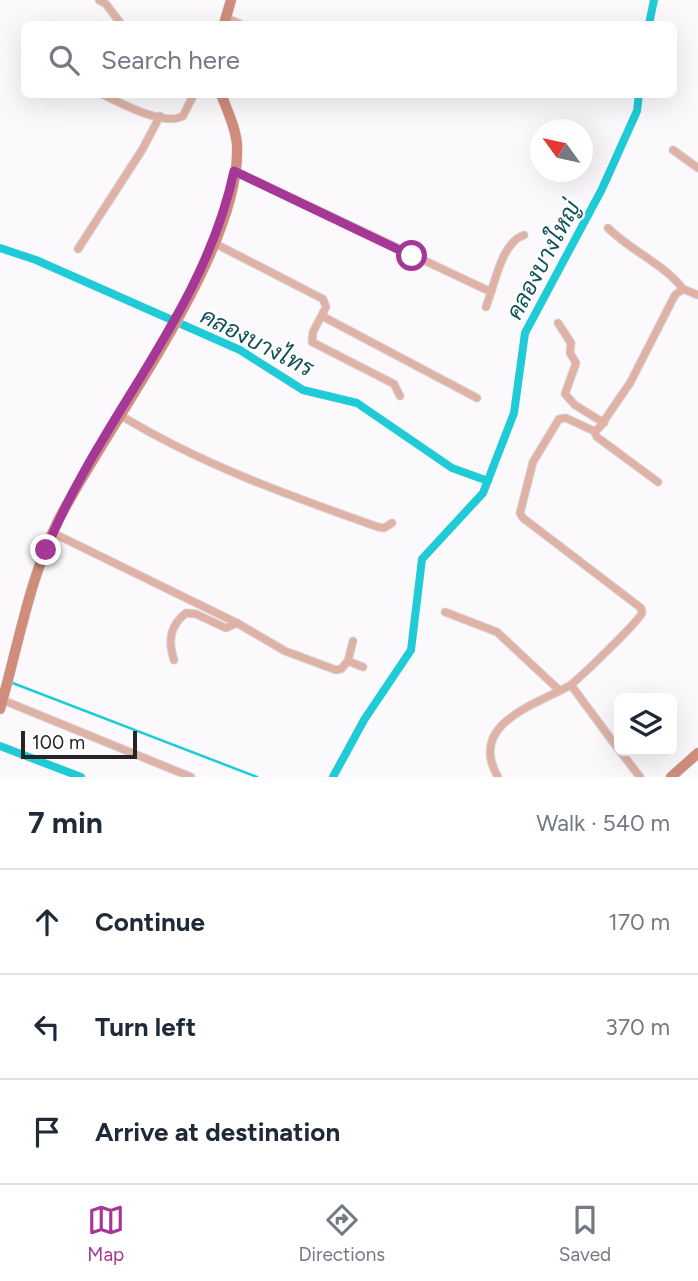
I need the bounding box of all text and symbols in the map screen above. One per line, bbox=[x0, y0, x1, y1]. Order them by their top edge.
search box bbox=[21, 21, 677, 98]
icon: search bbox=[45, 41, 83, 79]
text: Search here bbox=[101, 44, 240, 76]
north arrow bbox=[530, 119, 593, 182]
water label: คลองบางใหญ่ bbox=[498, 194, 586, 324]
route start bbox=[396, 240, 427, 271]
water label: คลองบางไทร bbox=[196, 300, 320, 383]
route end bbox=[30, 534, 61, 565]
map controls bbox=[614, 693, 677, 756]
button: layers bbox=[614, 693, 677, 756]
scale bar bbox=[21, 728, 136, 760]
text: 100 m bbox=[32, 731, 85, 754]
text: 7 min bbox=[28, 804, 103, 841]
text: Walk · 540 m bbox=[536, 809, 670, 837]
icon: ahead bbox=[28, 903, 66, 941]
text: Continue bbox=[95, 906, 205, 938]
text: 170 m bbox=[608, 908, 670, 936]
icon: left bbox=[28, 1008, 66, 1046]
text: Turn left bbox=[95, 1011, 196, 1043]
text: 370 m bbox=[605, 1013, 670, 1041]
icon: arrive bbox=[28, 1113, 66, 1151]
text: Arrive at destination bbox=[95, 1116, 340, 1148]
tab: Map bbox=[87, 1201, 125, 1266]
tab: Directions bbox=[298, 1201, 385, 1266]
tab: Saved bbox=[559, 1201, 611, 1266]

